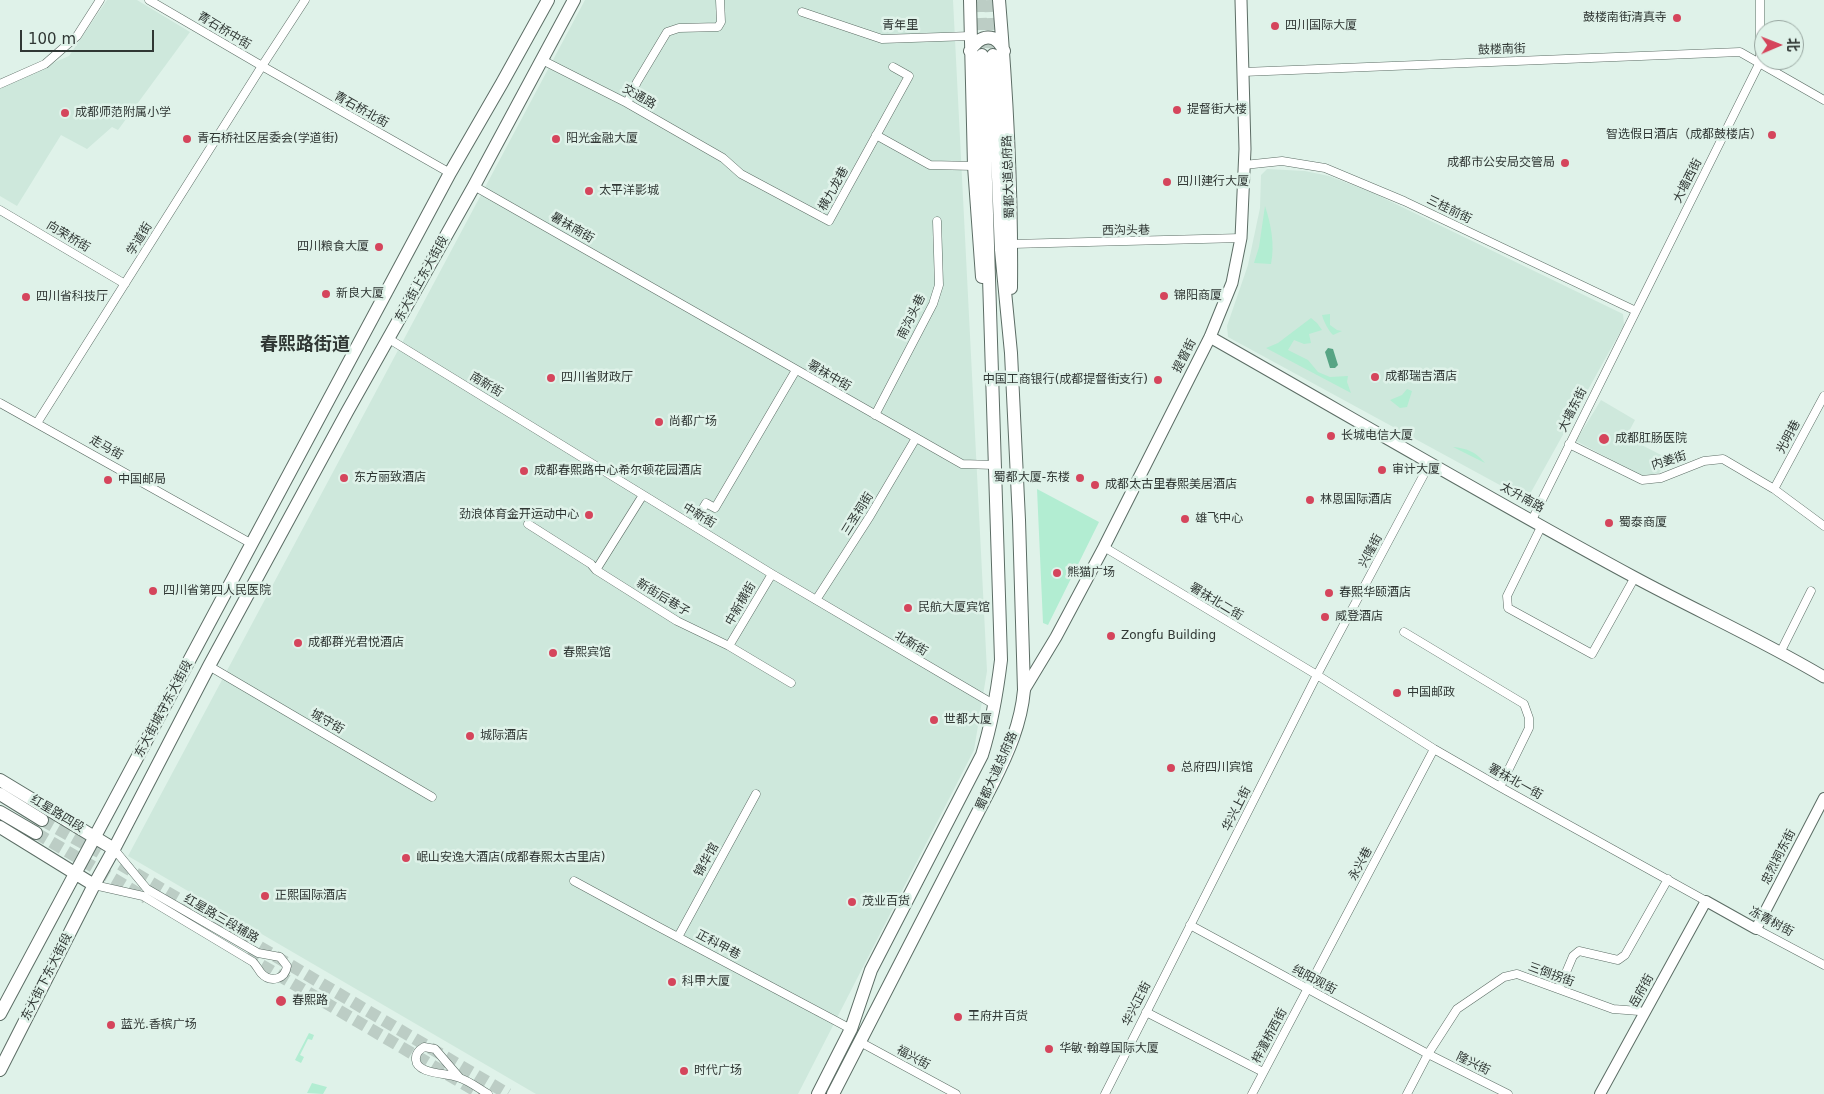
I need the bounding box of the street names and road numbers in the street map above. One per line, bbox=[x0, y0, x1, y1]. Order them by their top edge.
street label: 青石桥中街 bbox=[195, 9, 253, 53]
street label: 青年里 bbox=[882, 19, 918, 33]
street label: 鼓楼南街 bbox=[1478, 42, 1526, 58]
street label: 交通路 bbox=[620, 82, 658, 112]
street label: 青石桥北街 bbox=[331, 89, 391, 131]
street label: 蜀都大道总府路 bbox=[1000, 135, 1018, 219]
street label: 大墙西街 bbox=[1671, 156, 1705, 206]
street label: 横九龙巷 bbox=[816, 165, 852, 213]
street label: 三桂前街 bbox=[1424, 193, 1474, 227]
street label: 暑袜南街 bbox=[548, 210, 596, 246]
street label: 向荣桥街 bbox=[44, 218, 92, 256]
street label: 学道街 bbox=[124, 220, 156, 258]
street label: 西沟头巷 bbox=[1102, 223, 1150, 239]
street label: 东大街上东大街段 bbox=[392, 234, 452, 324]
street label: 南沟头巷 bbox=[895, 292, 929, 342]
street label: 提督街 bbox=[1170, 337, 1200, 375]
street label: 署袜中街 bbox=[805, 358, 853, 394]
street label: 南新街 bbox=[467, 370, 505, 400]
street label: 大墙东街 bbox=[1556, 385, 1590, 435]
street label: 光明巷 bbox=[1774, 418, 1804, 456]
street label: 走马街 bbox=[87, 433, 125, 463]
street label: 内姜街 bbox=[1650, 449, 1688, 473]
street label: 太升南路 bbox=[1498, 480, 1546, 516]
street label: 三圣祠街 bbox=[839, 490, 877, 538]
street label: 中新街 bbox=[680, 501, 718, 531]
street label: 兴隆街 bbox=[1356, 532, 1386, 570]
street label: 新街后巷子 bbox=[634, 576, 692, 620]
street label: 中新横街 bbox=[723, 580, 759, 628]
street label: 署袜北二街 bbox=[1187, 580, 1245, 624]
street label: 北新街 bbox=[892, 629, 930, 659]
street label: 东大街城守东大街段 bbox=[132, 658, 196, 760]
street label: 城守街 bbox=[308, 707, 346, 737]
street label: 蜀都大道总府路 bbox=[973, 730, 1021, 812]
street label: 署袜北一街 bbox=[1485, 761, 1545, 803]
street label: 华兴上街 bbox=[1220, 784, 1254, 834]
street label: 红星路四段 bbox=[28, 792, 86, 836]
street label: 忠烈祠东街 bbox=[1759, 827, 1799, 887]
street label: 锦华馆 bbox=[692, 841, 722, 879]
street label: 永兴巷 bbox=[1346, 845, 1376, 883]
street label: 红星路三段辅路 bbox=[181, 892, 261, 946]
street label: 冻青树街 bbox=[1746, 904, 1796, 940]
street label: 正科甲巷 bbox=[693, 927, 743, 963]
street label: 东大街下东大街段 bbox=[19, 931, 75, 1023]
street label: 三倒拐街 bbox=[1526, 960, 1576, 990]
street label: 纯阳观街 bbox=[1289, 962, 1339, 998]
street label: 岳府街 bbox=[1627, 972, 1657, 1010]
street label: 华兴正街 bbox=[1120, 979, 1154, 1029]
street label: 梓潼桥西街 bbox=[1250, 1006, 1290, 1066]
street label: 福兴街 bbox=[894, 1043, 932, 1073]
street label: 隆兴街 bbox=[1454, 1050, 1492, 1078]

